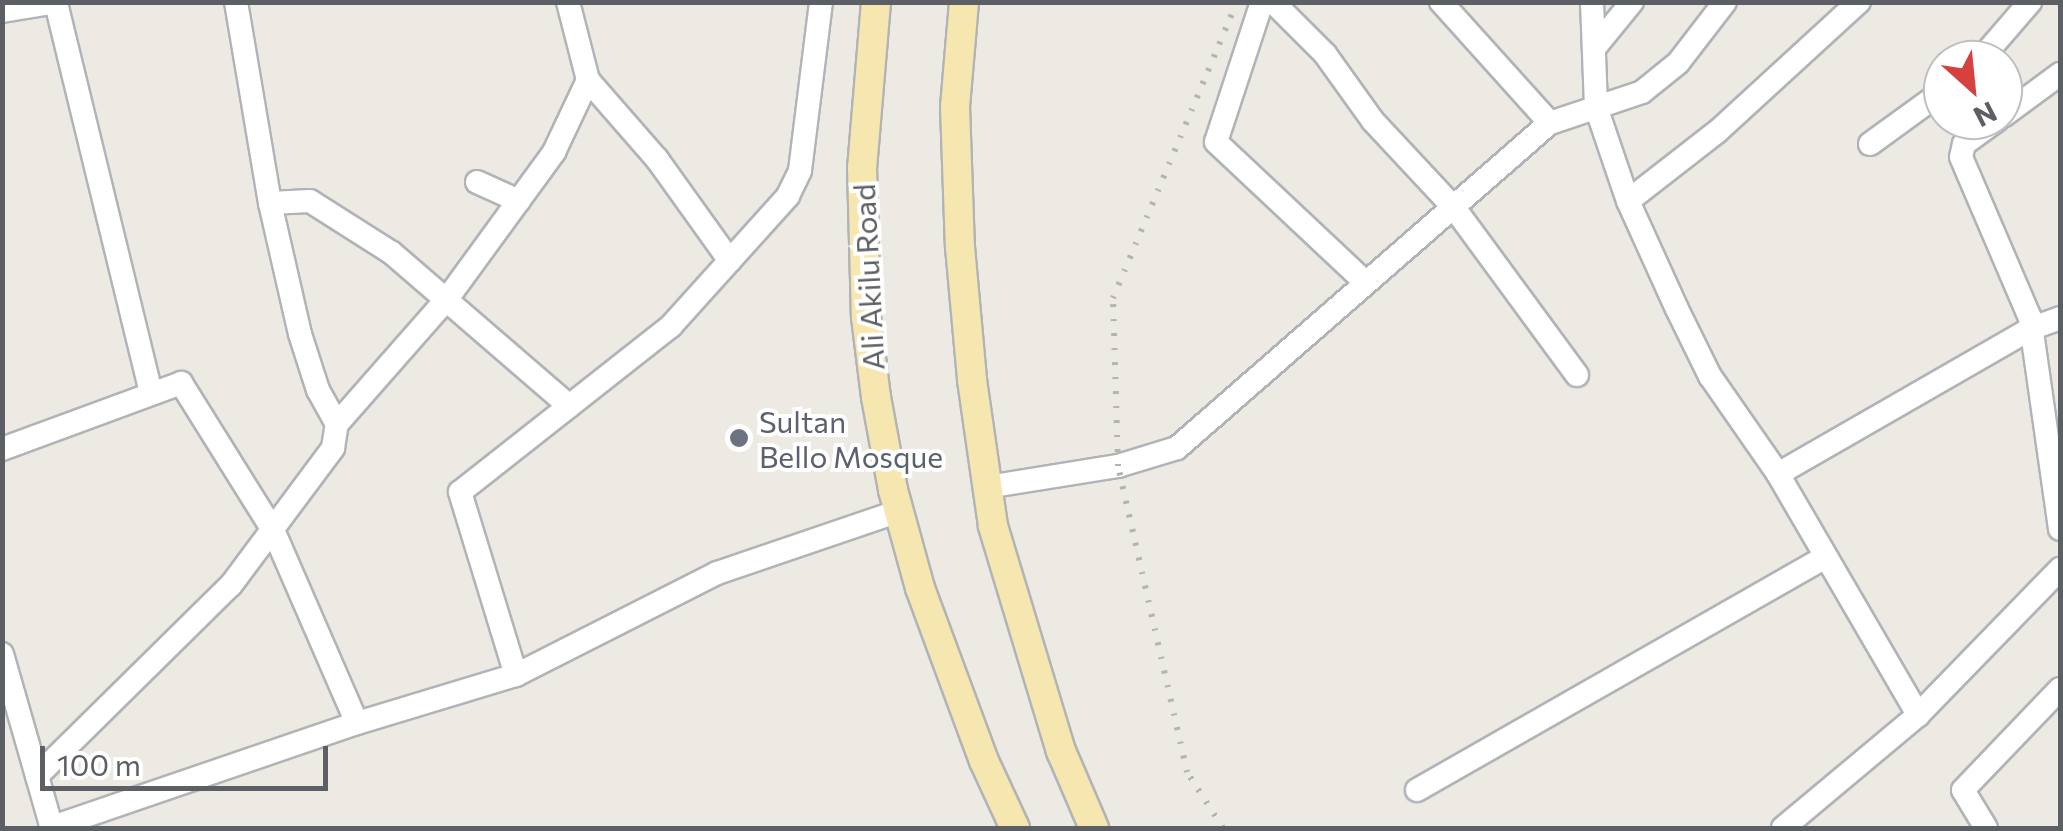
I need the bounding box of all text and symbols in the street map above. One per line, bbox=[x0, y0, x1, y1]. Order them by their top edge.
north arrow bbox=[1923, 40, 2023, 140]
text: N bbox=[1969, 95, 2003, 135]
street label: Ali Akilu Road bbox=[845, 183, 891, 371]
place label: Sultan Bello Mosque bbox=[759, 403, 943, 474]
marker: Sultan Bello Mosque bbox=[728, 427, 750, 449]
scale bar bbox=[45, 726, 332, 788]
text: 100 m bbox=[57, 745, 141, 782]

